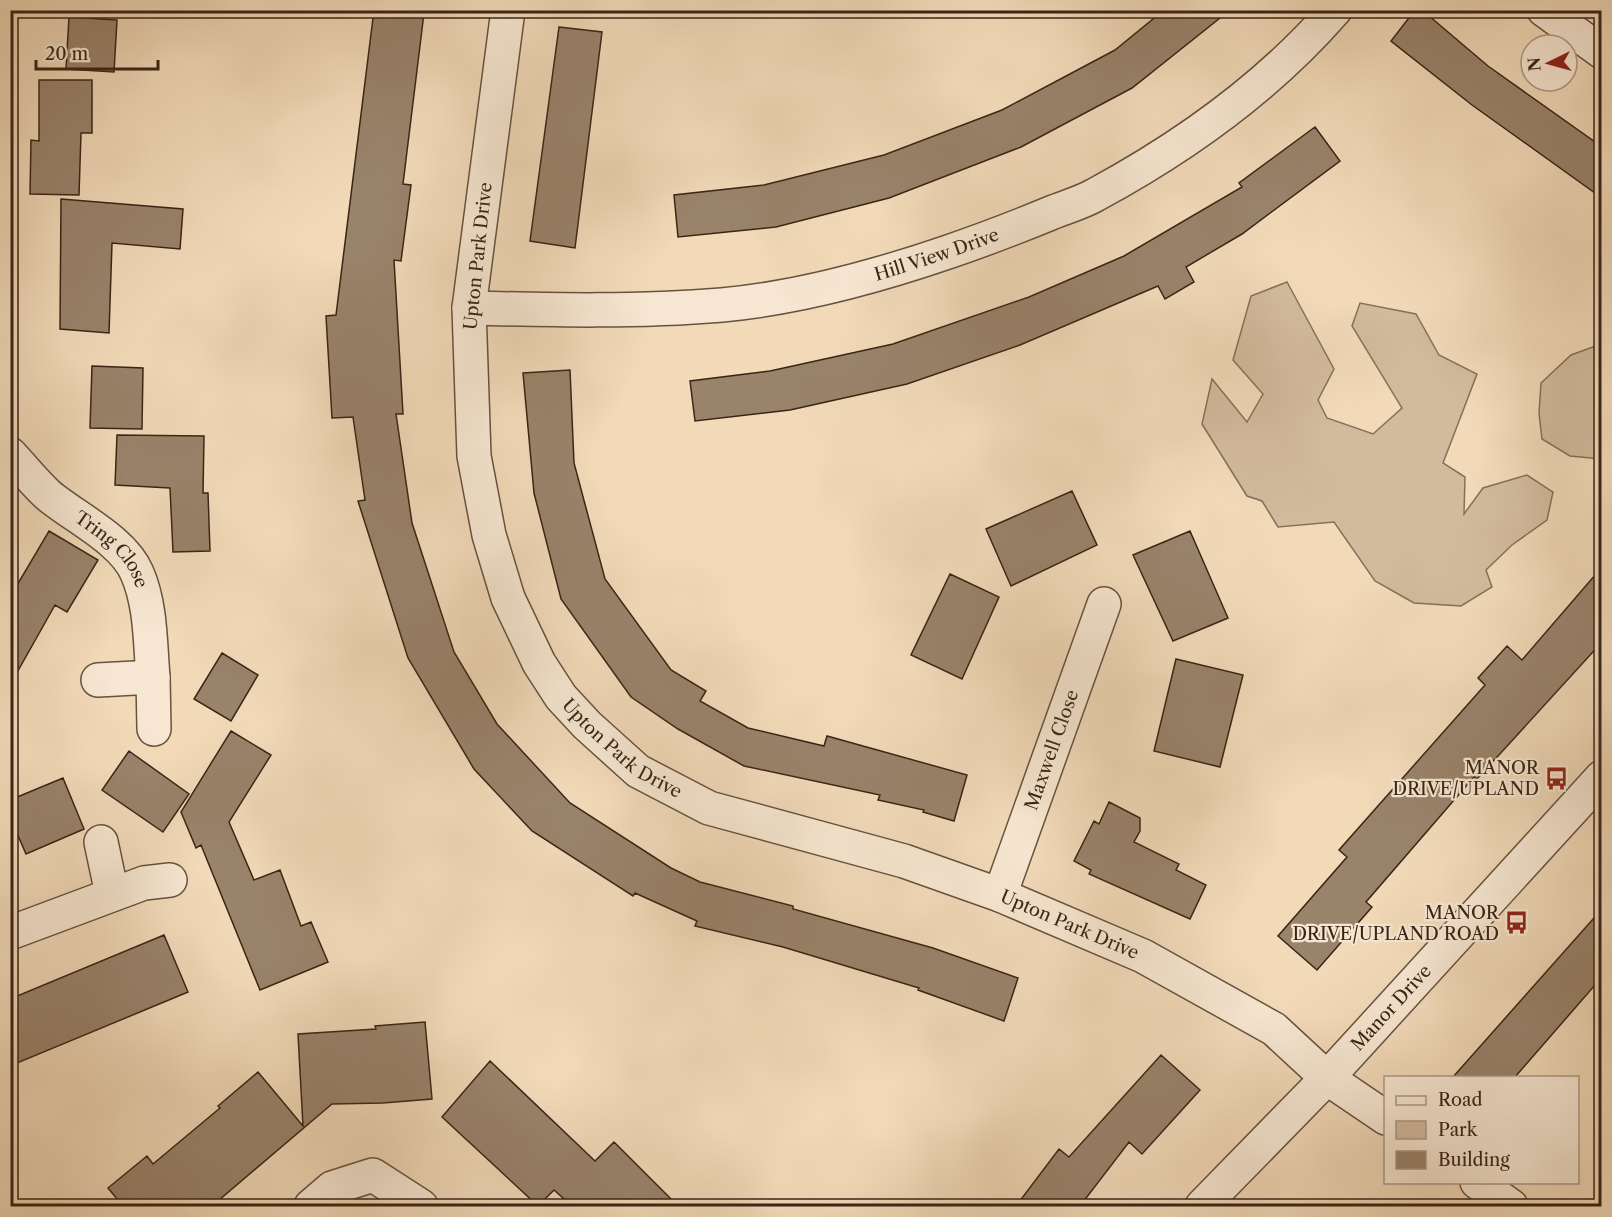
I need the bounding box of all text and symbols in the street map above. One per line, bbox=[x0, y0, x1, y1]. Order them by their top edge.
scale bar bbox=[36, 33, 158, 71]
north arrow bbox=[1519, 33, 1579, 93]
text: 20 m bbox=[45, 43, 89, 65]
text: N bbox=[1523, 56, 1545, 72]
street label: Upton Park Drive bbox=[459, 181, 497, 331]
street label: Hill View Drive bbox=[872, 224, 1002, 286]
street label: Tring Close bbox=[70, 507, 153, 591]
street label: Maxwell Close bbox=[1020, 687, 1083, 813]
street label: Upton Park Drive bbox=[557, 694, 686, 803]
place label: MANOR DRIVE/UPLAND bbox=[1393, 757, 1540, 800]
bus stop icon: MANOR DRIVE/UPLAND bbox=[1544, 765, 1570, 791]
street label: Upton Park Drive bbox=[997, 885, 1142, 964]
place label: MANOR DRIVE/UPLAND ROAD bbox=[1292, 902, 1500, 945]
bus stop icon: MANOR DRIVE/UPLAND ROAD bbox=[1504, 910, 1530, 936]
street label: Manor Drive bbox=[1346, 960, 1436, 1055]
legend bbox=[1384, 1076, 1579, 1184]
text: Road bbox=[1438, 1089, 1483, 1111]
text: Park bbox=[1438, 1119, 1479, 1141]
text: Building bbox=[1438, 1149, 1510, 1171]

